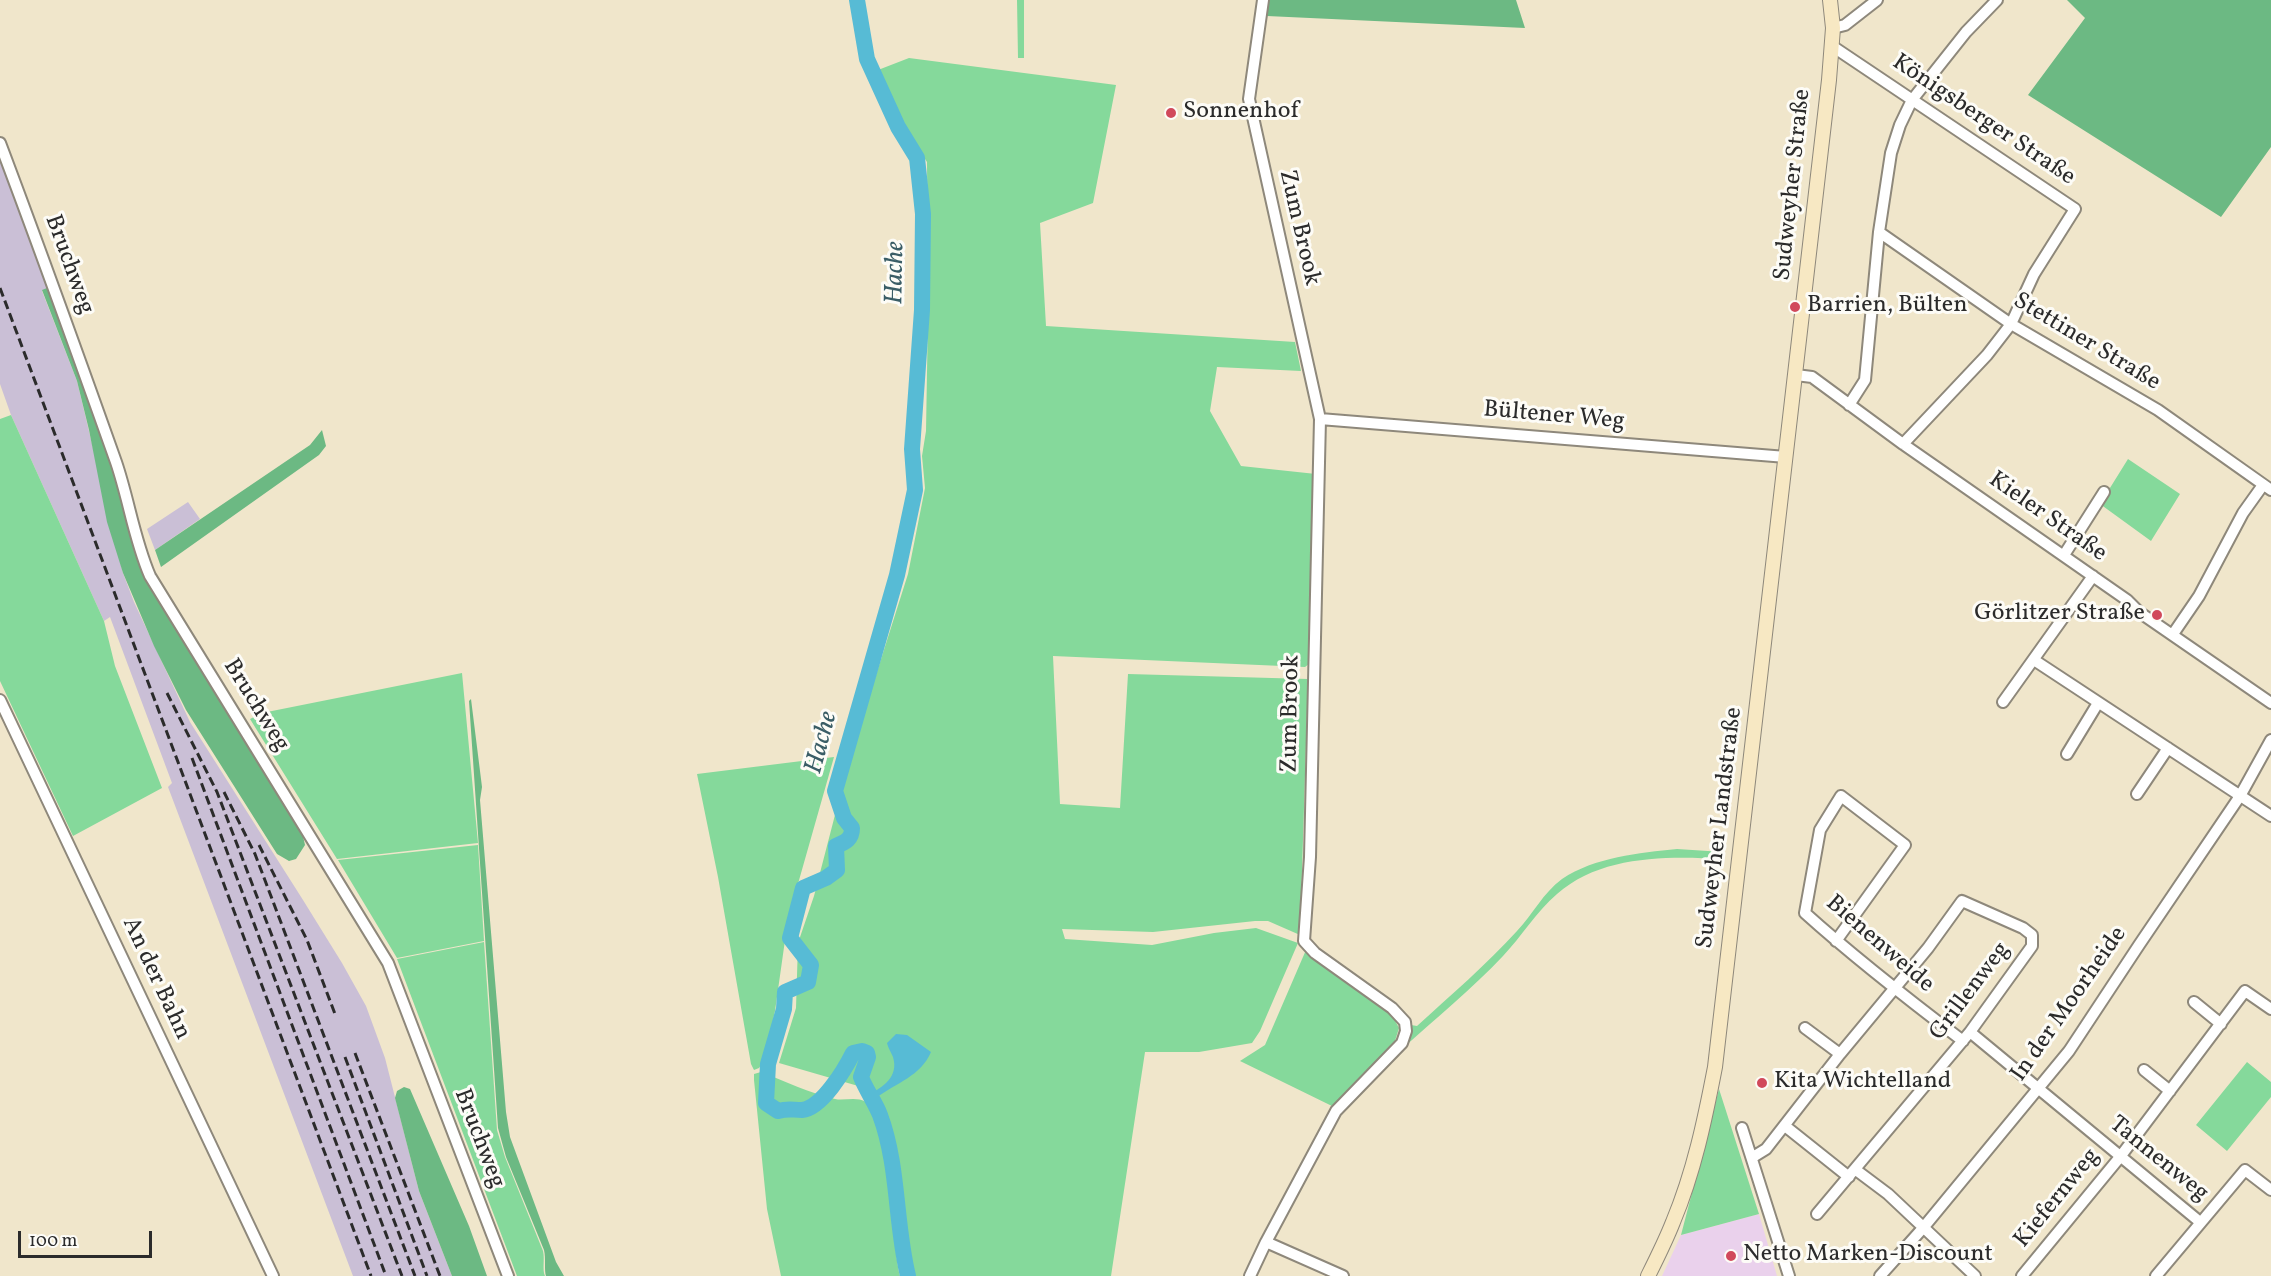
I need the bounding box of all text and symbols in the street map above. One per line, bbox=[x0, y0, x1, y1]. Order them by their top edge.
street label: Königsberger Straße bbox=[1886, 49, 2080, 193]
street label: Sudweyher Straße bbox=[1770, 88, 1818, 282]
place label: Sonnenhof bbox=[1183, 99, 1299, 127]
marker: Sonnenhof bbox=[1164, 106, 1178, 120]
street label: Zum Brook bbox=[1271, 167, 1325, 289]
street label: Bruchweg bbox=[37, 211, 99, 319]
water label: Hache bbox=[881, 241, 913, 305]
street label: Stettiner Straße bbox=[2007, 288, 2165, 398]
place label: Barrien, Bülten bbox=[1807, 293, 1968, 321]
marker: Barrien, Bülten bbox=[1788, 300, 1802, 314]
street label: Bültener Weg bbox=[1482, 396, 1626, 438]
street label: Kieler Straße bbox=[1982, 467, 2112, 569]
place label: Görlitzer Straße bbox=[1974, 601, 2145, 629]
marker: Görlitzer Straße bbox=[2150, 608, 2164, 622]
street label: Bruchweg bbox=[215, 654, 295, 758]
street label: Zum Brook bbox=[1277, 655, 1307, 773]
street label: Sudweyher Landstraße bbox=[1692, 706, 1750, 950]
water label: Hache bbox=[800, 709, 846, 777]
street label: Bienenweide bbox=[1819, 890, 1939, 1000]
street label: An der Bahn bbox=[114, 913, 196, 1045]
street label: In der Moorheide bbox=[2006, 922, 2134, 1088]
street label: Grillenweg bbox=[1925, 937, 2017, 1047]
place label: Kita Wichtelland bbox=[1774, 1069, 1951, 1097]
marker: Kita Wichtelland bbox=[1755, 1076, 1769, 1090]
street label: Bruchweg bbox=[446, 1085, 510, 1193]
street label: Tannenweg bbox=[2102, 1111, 2214, 1209]
street label: Kiefernweg bbox=[2009, 1143, 2107, 1255]
scale bar bbox=[21, 1219, 154, 1257]
text: 100 m bbox=[29, 1229, 78, 1254]
place label: Netto Marken-Discount bbox=[1743, 1242, 1993, 1270]
marker: Netto Marken-Discount bbox=[1724, 1249, 1738, 1263]

